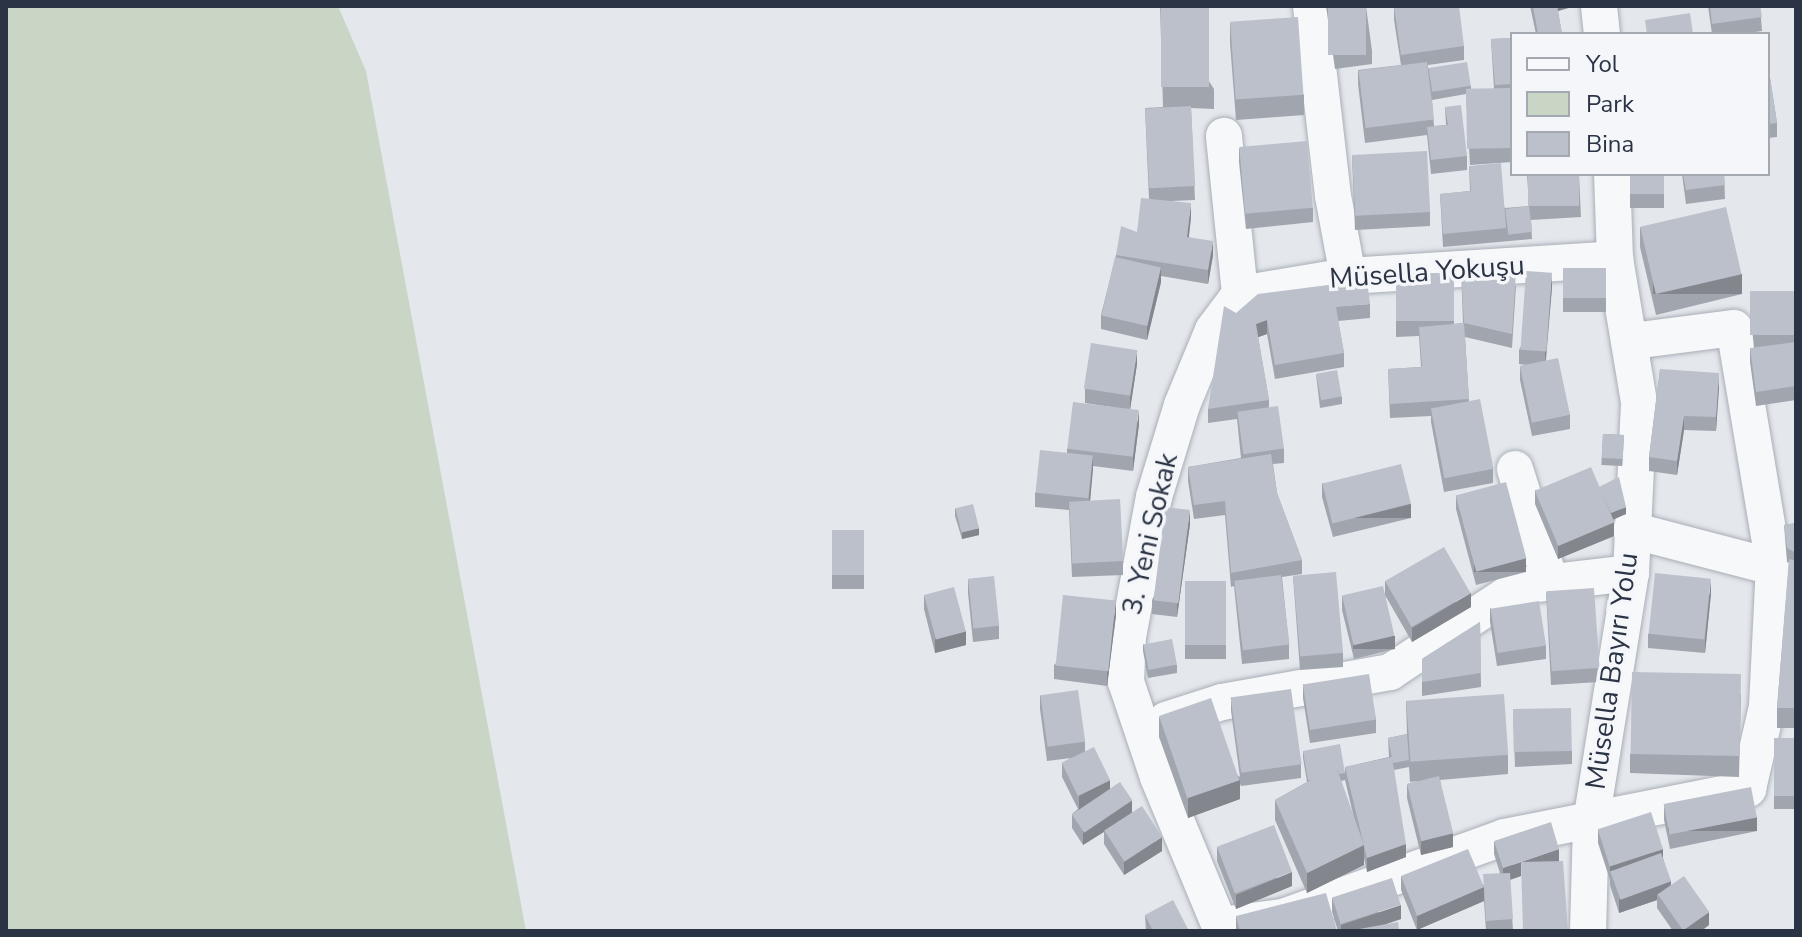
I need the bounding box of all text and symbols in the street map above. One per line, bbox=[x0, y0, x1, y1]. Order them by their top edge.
legend bbox=[1510, 32, 1770, 176]
text: Yol bbox=[1586, 48, 1619, 80]
text: Park bbox=[1586, 88, 1634, 120]
text: Bina bbox=[1586, 128, 1634, 160]
street label: Müsella Yokuşu bbox=[1328, 248, 1526, 296]
street label: 3. Yeni Sokak bbox=[1115, 450, 1185, 618]
street label: Müsella Bayırı Yolu bbox=[1579, 550, 1645, 792]

